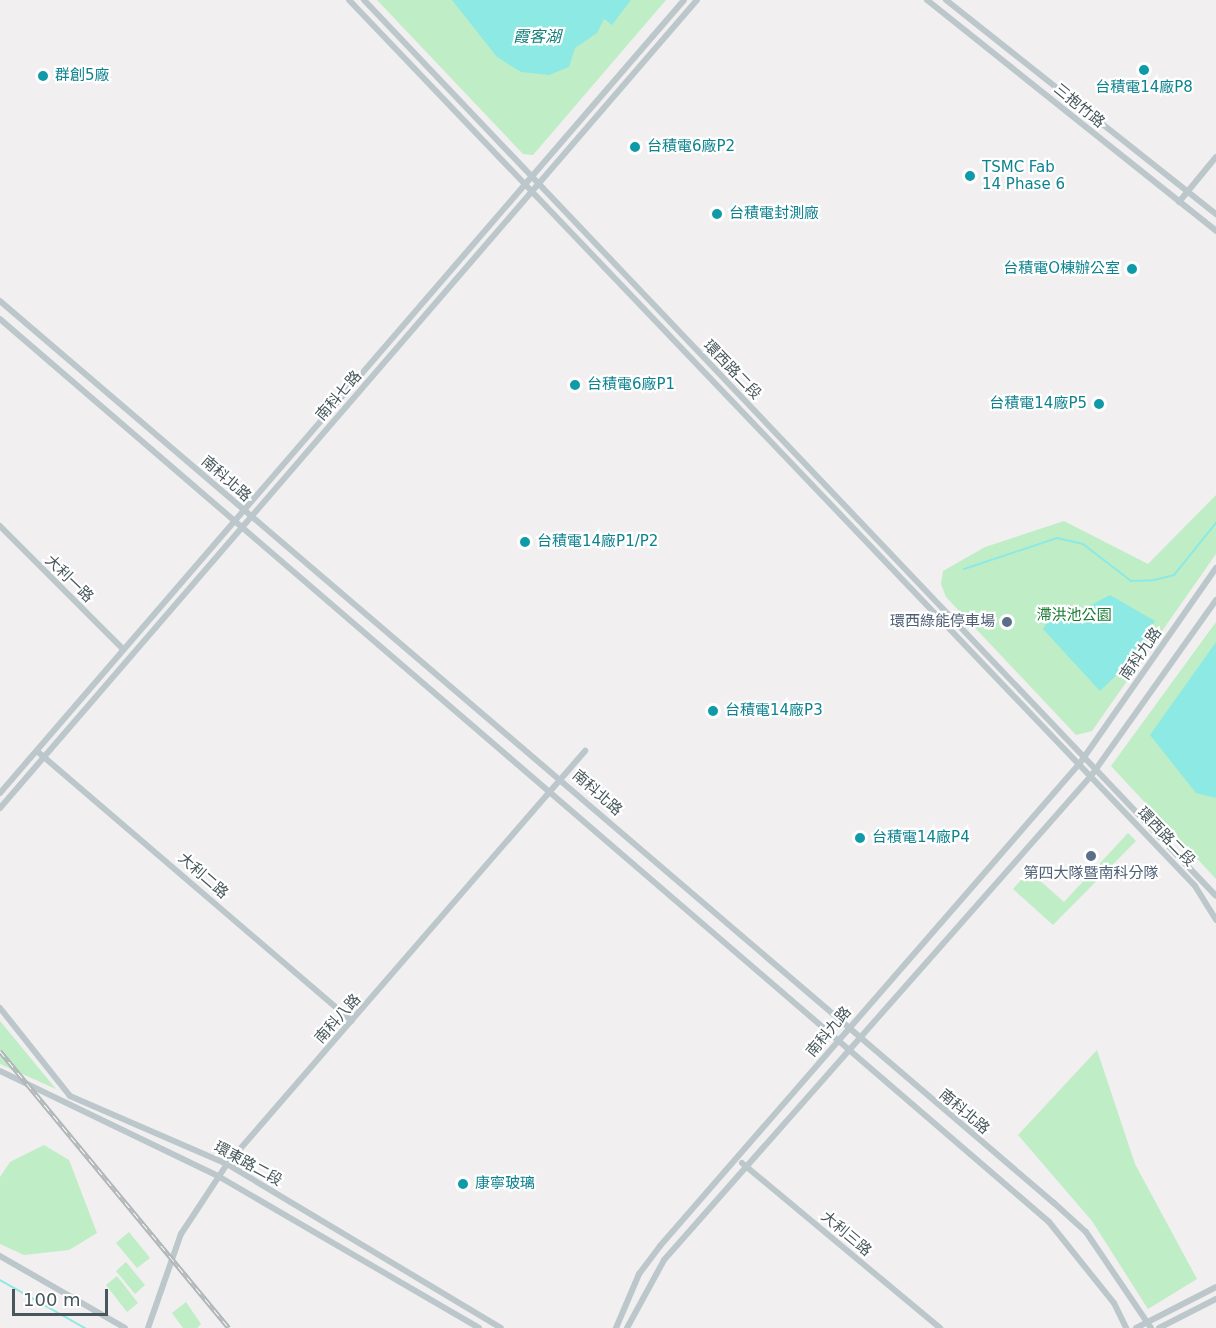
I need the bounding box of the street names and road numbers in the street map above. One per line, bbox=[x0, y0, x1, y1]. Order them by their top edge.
street label: 三抱竹路 bbox=[1050, 80, 1108, 132]
street label: 環西路二段 bbox=[699, 337, 765, 403]
street label: 南科七路 bbox=[313, 367, 365, 425]
street label: 南科北路 bbox=[197, 453, 255, 505]
street label: 大利一路 bbox=[41, 552, 97, 606]
street label: 南科九路 bbox=[1116, 624, 1166, 684]
street label: 南科北路 bbox=[568, 767, 626, 819]
street label: 環西路二段 bbox=[1133, 804, 1199, 870]
street label: 大利二路 bbox=[174, 850, 232, 902]
street label: 南科八路 bbox=[311, 991, 365, 1047]
street label: 南科九路 bbox=[803, 1003, 855, 1061]
street label: 南科北路 bbox=[935, 1086, 993, 1138]
street label: 環東路二段 bbox=[211, 1138, 285, 1190]
street label: 大利三路 bbox=[817, 1208, 875, 1260]

